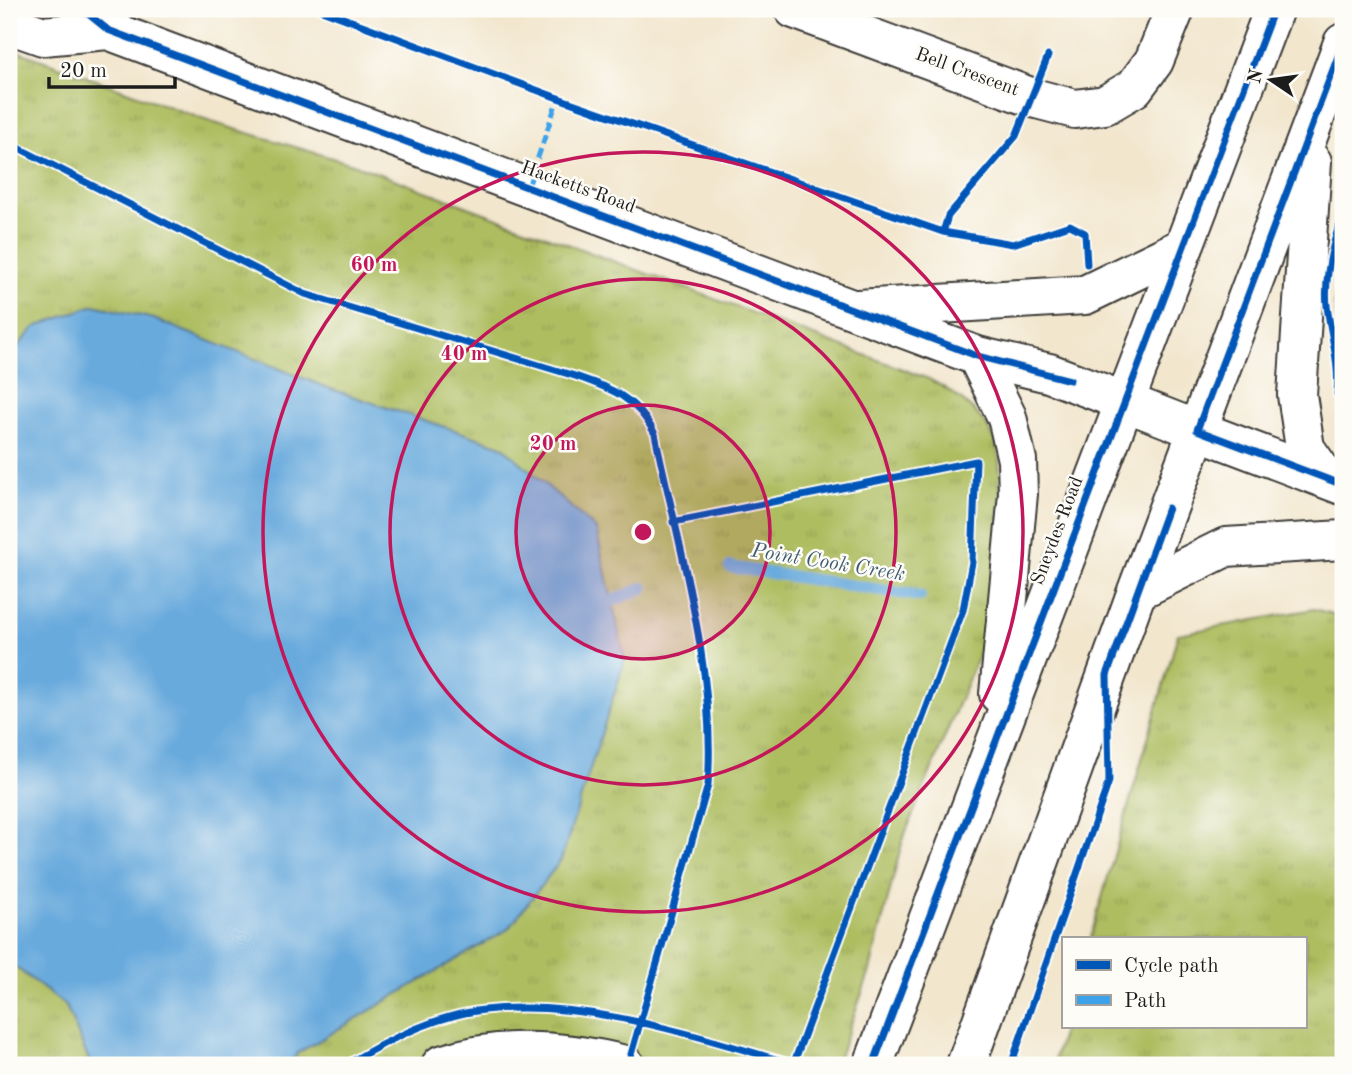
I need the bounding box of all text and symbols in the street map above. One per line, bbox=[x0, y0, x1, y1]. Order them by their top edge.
street label: Bell Crescent bbox=[913, 45, 1021, 101]
scale bar bbox=[49, 46, 175, 90]
north arrow bbox=[1236, 46, 1306, 116]
text: 20 m bbox=[60, 61, 107, 82]
text: N bbox=[1246, 67, 1268, 86]
street label: Hacketts Road bbox=[518, 158, 638, 218]
text: 60 m bbox=[350, 255, 398, 276]
text: 40 m bbox=[440, 344, 488, 365]
text: 20 m bbox=[529, 434, 577, 455]
street label: Sneydes Road bbox=[1029, 474, 1087, 588]
centre of rings bbox=[631, 520, 655, 544]
water label: Point Cook Creek bbox=[749, 540, 906, 586]
legend bbox=[1062, 937, 1306, 1028]
text: Cycle path bbox=[1124, 956, 1219, 977]
text: Path bbox=[1124, 991, 1167, 1012]

